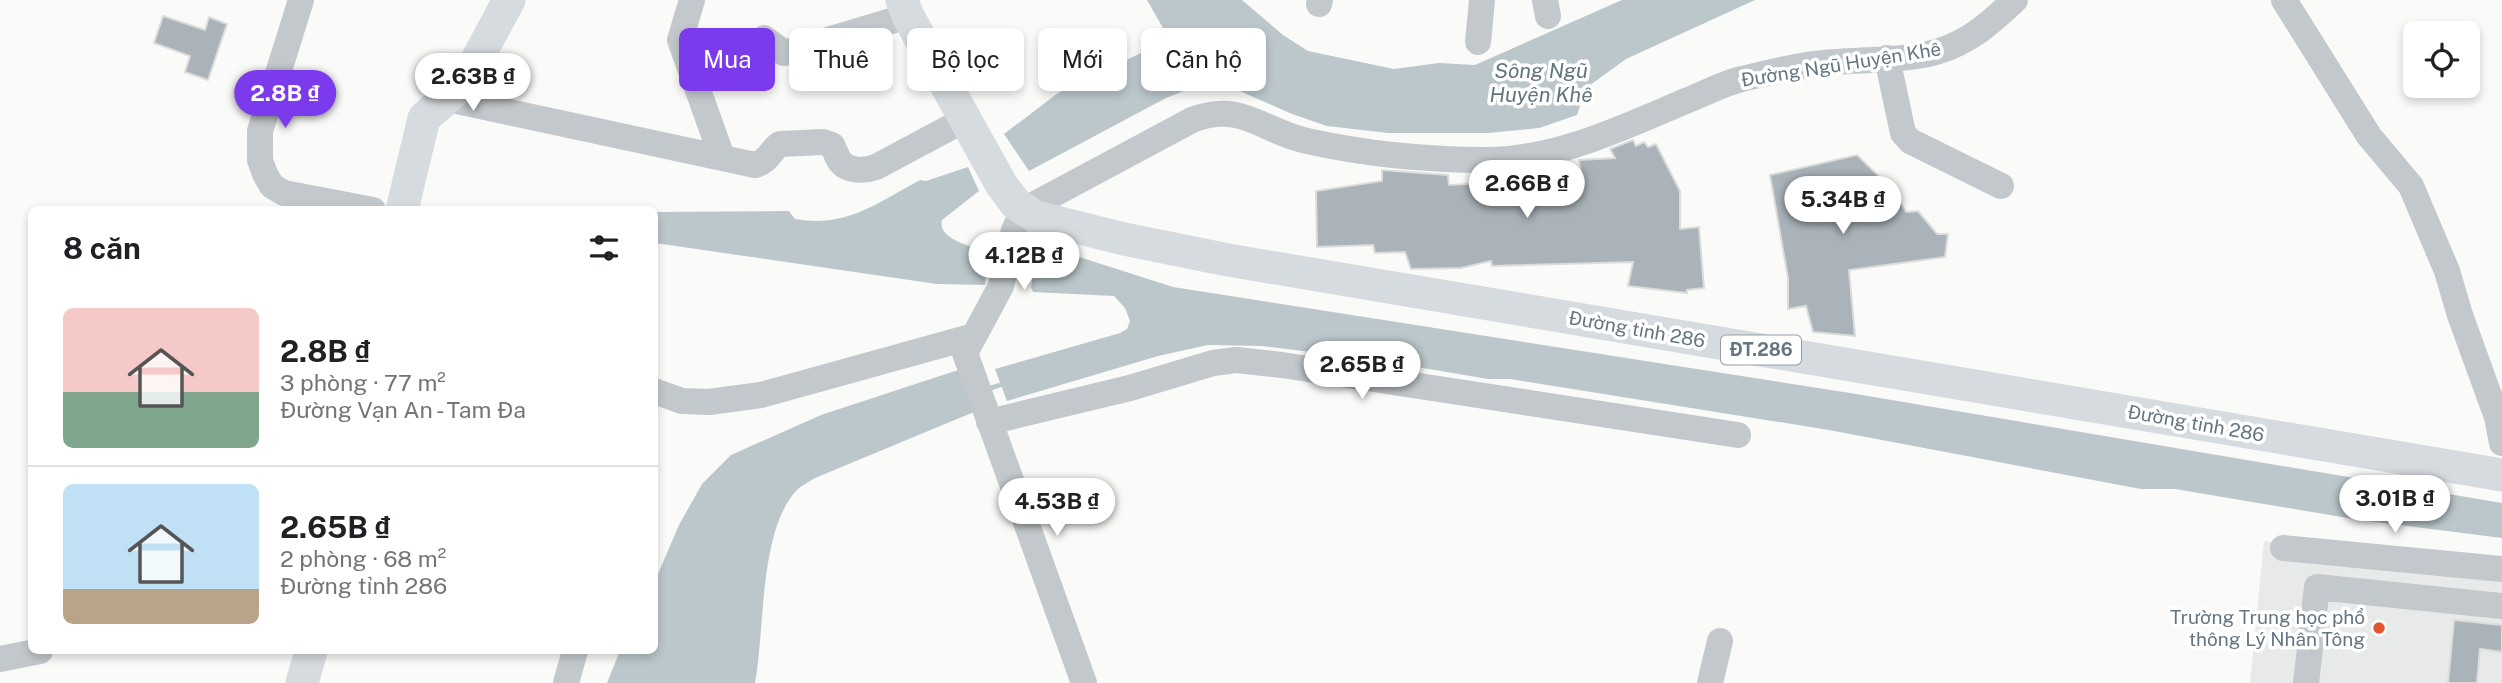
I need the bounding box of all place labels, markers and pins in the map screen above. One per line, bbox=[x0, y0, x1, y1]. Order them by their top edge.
pin: 2.63B ₫ bbox=[408, 54, 538, 113]
pin: 2.8B ₫ bbox=[228, 71, 342, 130]
pin: 2.66B ₫ bbox=[1462, 160, 1592, 220]
pin: 5.34B ₫ bbox=[1778, 176, 1908, 236]
pin: 4.12B ₫ bbox=[959, 232, 1089, 292]
pin: 2.65B ₫ bbox=[1297, 342, 1427, 401]
pin: 3.01B ₫ bbox=[2330, 476, 2460, 535]
pin: 4.53B ₫ bbox=[992, 478, 1122, 538]
place label: Trường Trung học phổ thông Lý Nhân Tông bbox=[2170, 606, 2365, 650]
marker: Trường Trung học phổ thông Lý Nhân Tông bbox=[2371, 620, 2387, 636]

